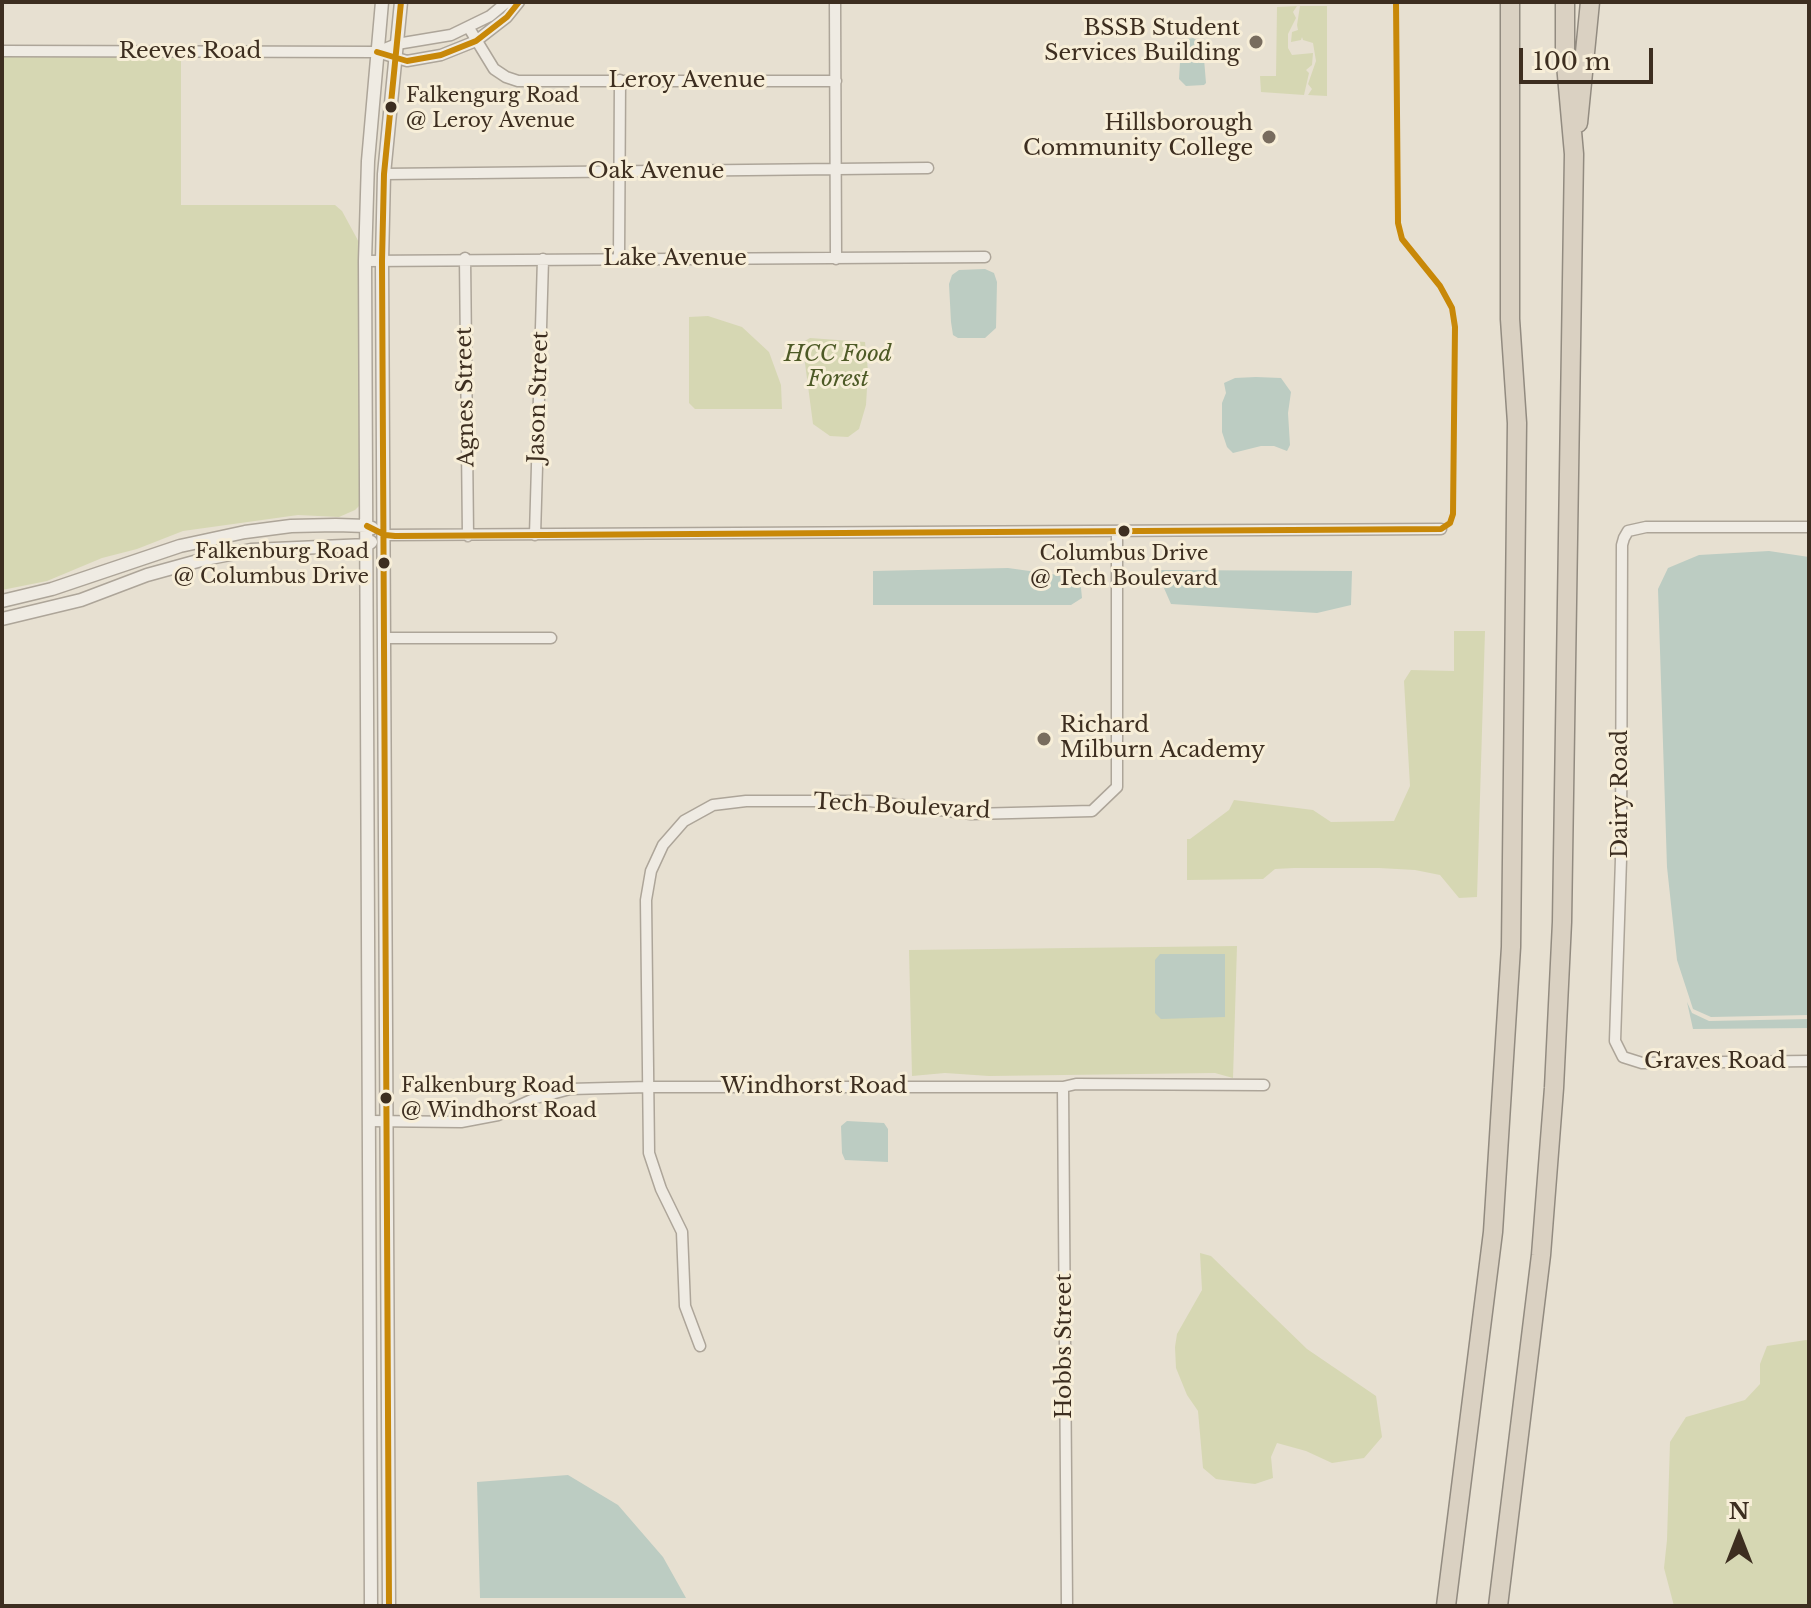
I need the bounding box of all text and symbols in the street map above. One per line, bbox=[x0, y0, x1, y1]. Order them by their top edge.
place label: BSSB Student Services Building bbox=[1044, 16, 1240, 68]
scale bar bbox=[1523, 32, 1657, 82]
marker: BSSB Student Services Building bbox=[1247, 33, 1265, 51]
street label: Reeves Road bbox=[119, 39, 261, 65]
text: 100 m bbox=[1533, 47, 1611, 76]
street label: Leroy Avenue bbox=[609, 68, 765, 94]
place label: Falkengurg Road @ Leroy Avenue bbox=[406, 84, 579, 131]
marker: Falkengurg Road @ Leroy Avenue bbox=[383, 99, 399, 115]
place label: Hillsborough Community College bbox=[1023, 111, 1253, 162]
marker: Hillsborough Community College bbox=[1260, 128, 1278, 146]
street label: Oak Avenue bbox=[588, 159, 724, 185]
street label: Lake Avenue bbox=[603, 246, 747, 272]
street label: Agnes Street bbox=[452, 327, 480, 467]
street label: Jason Street bbox=[524, 331, 554, 463]
park label: HCC Food Forest bbox=[784, 342, 892, 394]
marker: Columbus Drive @ Tech Boulevard bbox=[1116, 523, 1132, 539]
place label: Falkenburg Road @ Columbus Drive bbox=[174, 540, 369, 587]
place label: Columbus Drive @ Tech Boulevard bbox=[1030, 542, 1218, 589]
marker: Falkenburg Road @ Columbus Drive bbox=[376, 555, 392, 571]
place label: Richard Milburn Academy bbox=[1060, 713, 1265, 764]
marker: Richard Milburn Academy bbox=[1035, 730, 1053, 748]
street label: Dairy Road bbox=[1608, 730, 1634, 858]
street label: Tech Boulevard bbox=[813, 789, 991, 825]
street label: Graves Road bbox=[1644, 1049, 1786, 1075]
place label: Falkenburg Road @ Windhorst Road bbox=[401, 1074, 597, 1121]
street label: Windhorst Road bbox=[721, 1074, 907, 1100]
marker: Falkenburg Road @ Windhorst Road bbox=[378, 1090, 394, 1106]
street label: Hobbs Street bbox=[1052, 1273, 1078, 1419]
north arrow bbox=[1699, 1496, 1779, 1576]
text: N bbox=[1729, 1498, 1749, 1525]

